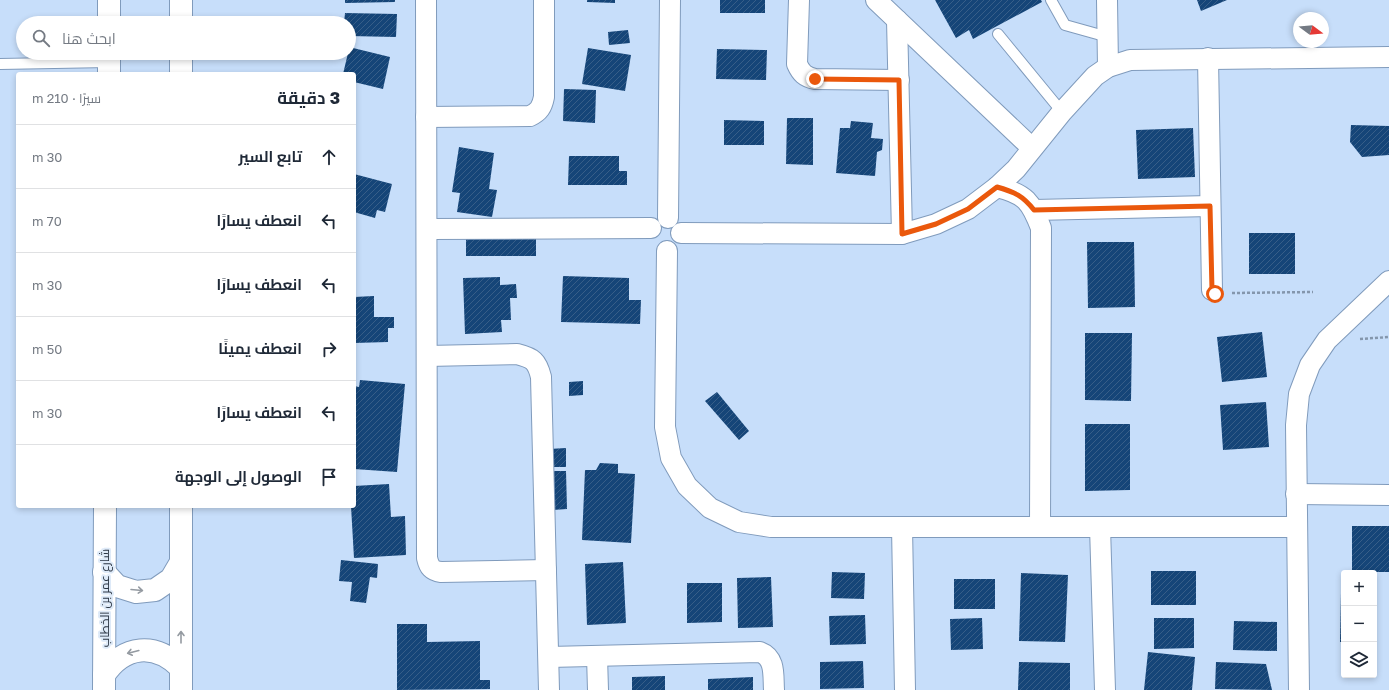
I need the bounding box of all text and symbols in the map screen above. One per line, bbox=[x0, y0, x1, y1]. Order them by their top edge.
north arrow bbox=[1293, 12, 1329, 48]
search box bbox=[16, 16, 356, 60]
icon: search bbox=[30, 27, 52, 49]
text: ابحث هنا bbox=[62, 29, 116, 47]
route end bbox=[806, 70, 824, 88]
text: 3 دقيقة bbox=[277, 87, 340, 108]
text: سيرًا · 210 m bbox=[32, 90, 101, 106]
icon: ahead bbox=[318, 146, 340, 168]
text: تابع السير bbox=[239, 147, 302, 165]
text: 30 m bbox=[32, 149, 62, 165]
icon: left bbox=[318, 210, 340, 232]
text: انعطف يسارًا bbox=[216, 211, 302, 229]
text: 70 m bbox=[32, 213, 62, 229]
icon: left bbox=[318, 274, 340, 296]
text: انعطف يسارًا bbox=[216, 275, 302, 293]
text: 30 m bbox=[32, 277, 62, 293]
route start bbox=[1206, 285, 1224, 303]
icon: right bbox=[318, 338, 340, 360]
text: انعطف يمينًا bbox=[218, 339, 302, 357]
text: 50 m bbox=[32, 341, 62, 357]
icon: left bbox=[318, 402, 340, 424]
text: انعطف يسارًا bbox=[216, 403, 302, 421]
text: 30 m bbox=[32, 405, 62, 421]
icon: arrive bbox=[318, 466, 340, 488]
text: الوصول إلى الوجهة bbox=[175, 467, 302, 485]
street label: شارع عمر بن الخطاب bbox=[97, 549, 113, 647]
map controls bbox=[1341, 570, 1377, 678]
button: + bbox=[1341, 570, 1377, 606]
one-way arrow bbox=[130, 587, 143, 594]
button: − bbox=[1341, 606, 1377, 642]
one-way arrow bbox=[177, 631, 185, 644]
button: layers bbox=[1341, 642, 1377, 678]
one-way arrow bbox=[127, 649, 140, 657]

